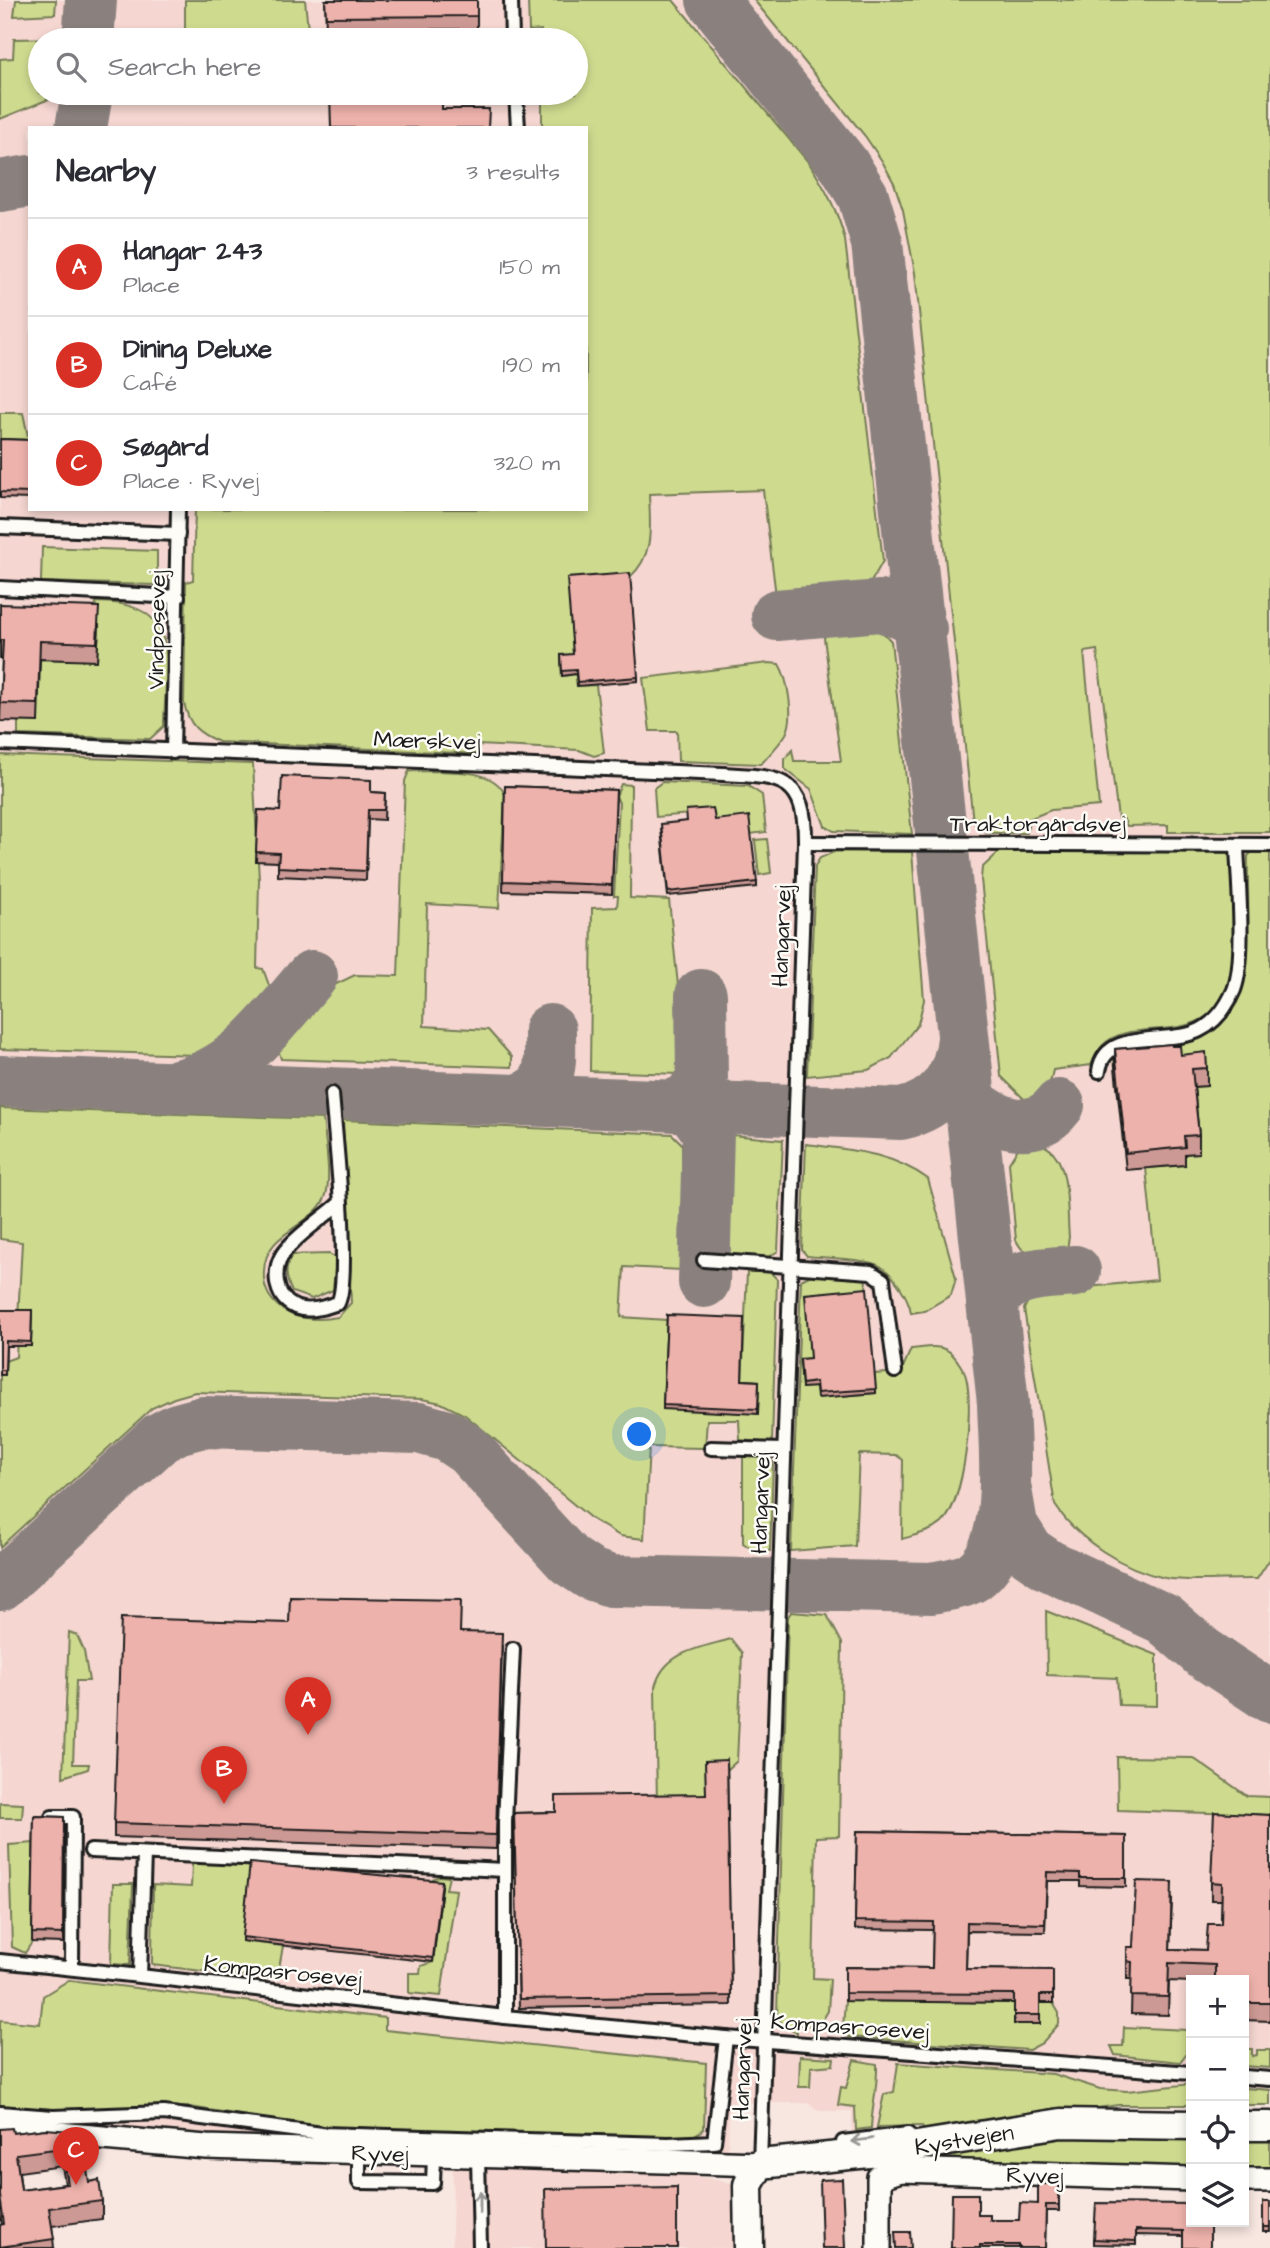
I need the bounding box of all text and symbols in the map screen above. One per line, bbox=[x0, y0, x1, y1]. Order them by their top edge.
search box bbox=[28, 28, 588, 105]
icon: search bbox=[52, 48, 90, 86]
text: Search here bbox=[108, 49, 261, 85]
text: Nearby bbox=[56, 151, 156, 193]
text: 3 results bbox=[466, 156, 560, 188]
text: Hangar 243 bbox=[123, 233, 262, 269]
text: A bbox=[72, 251, 86, 283]
text: 150 m bbox=[499, 251, 560, 283]
text: Place bbox=[123, 269, 180, 301]
text: Dining Deluxe bbox=[123, 331, 272, 367]
text: B bbox=[71, 349, 87, 381]
text: 190 m bbox=[502, 349, 560, 381]
text: Café bbox=[123, 367, 177, 399]
text: Søgård bbox=[123, 429, 209, 465]
text: C bbox=[71, 447, 87, 479]
text: 320 m bbox=[494, 447, 560, 479]
text: Place · Ryvej bbox=[123, 465, 259, 497]
street label: Vindposevej bbox=[140, 570, 174, 690]
street label: Mærskvej bbox=[373, 723, 481, 759]
street label: Traktorgårdsvej bbox=[950, 808, 1126, 841]
street label: Hangarvej bbox=[764, 885, 801, 988]
your location bbox=[622, 1417, 656, 1451]
street label: Hangarvej bbox=[743, 1452, 780, 1555]
pin: A bbox=[285, 1677, 331, 1735]
pin: B bbox=[201, 1746, 247, 1804]
street label: Kompasrosevej bbox=[202, 1948, 364, 1996]
map controls bbox=[1186, 1975, 1249, 2227]
button: + bbox=[1186, 1975, 1249, 2038]
street label: Kompasrosevej bbox=[770, 2005, 930, 2049]
street label: Hangarvej bbox=[725, 2018, 762, 2121]
button: − bbox=[1186, 2038, 1249, 2101]
button: locate bbox=[1186, 2101, 1249, 2164]
street label: Kystvejen bbox=[912, 2116, 1016, 2165]
pin: C bbox=[53, 2127, 99, 2185]
one-way arrow bbox=[851, 2133, 873, 2146]
street label: Ryvej bbox=[351, 2137, 409, 2172]
street label: Ryvej bbox=[1006, 2159, 1064, 2194]
button: layers bbox=[1186, 2164, 1249, 2227]
one-way arrow bbox=[473, 2191, 487, 2214]

